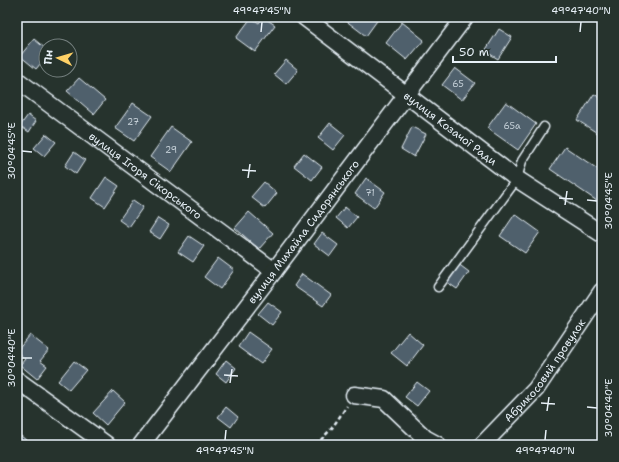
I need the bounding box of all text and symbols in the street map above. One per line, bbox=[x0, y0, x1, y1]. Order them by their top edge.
text: 49°47'45"N bbox=[233, 4, 291, 17]
text: 49°47'40"N bbox=[551, 4, 611, 17]
north arrow bbox=[38, 38, 78, 78]
scale bar bbox=[453, 38, 556, 64]
text: 50 m bbox=[459, 44, 489, 60]
text: Пн bbox=[40, 49, 57, 65]
house number: 65 bbox=[452, 78, 464, 90]
street label: вулиця Козачої Ради bbox=[400, 88, 500, 169]
house number: 27 bbox=[127, 116, 139, 128]
house number: 65а bbox=[503, 120, 521, 132]
text: 30°04'45"E bbox=[5, 122, 18, 180]
street label: вулиця Ігоря Сікорського bbox=[86, 129, 205, 223]
house number: 29 bbox=[165, 144, 177, 156]
street label: вулиця Михайла Сидорянського bbox=[245, 157, 363, 307]
text: 30°04'45"E bbox=[602, 172, 615, 230]
house number: 71 bbox=[365, 187, 375, 199]
street label: Абрикосовий провулок bbox=[501, 316, 589, 425]
text: 30°04'40"E bbox=[5, 329, 18, 387]
text: 30°04'40"E bbox=[602, 379, 615, 437]
text: 49°47'45"N bbox=[196, 444, 254, 457]
text: 49°47'40"N bbox=[515, 444, 575, 457]

